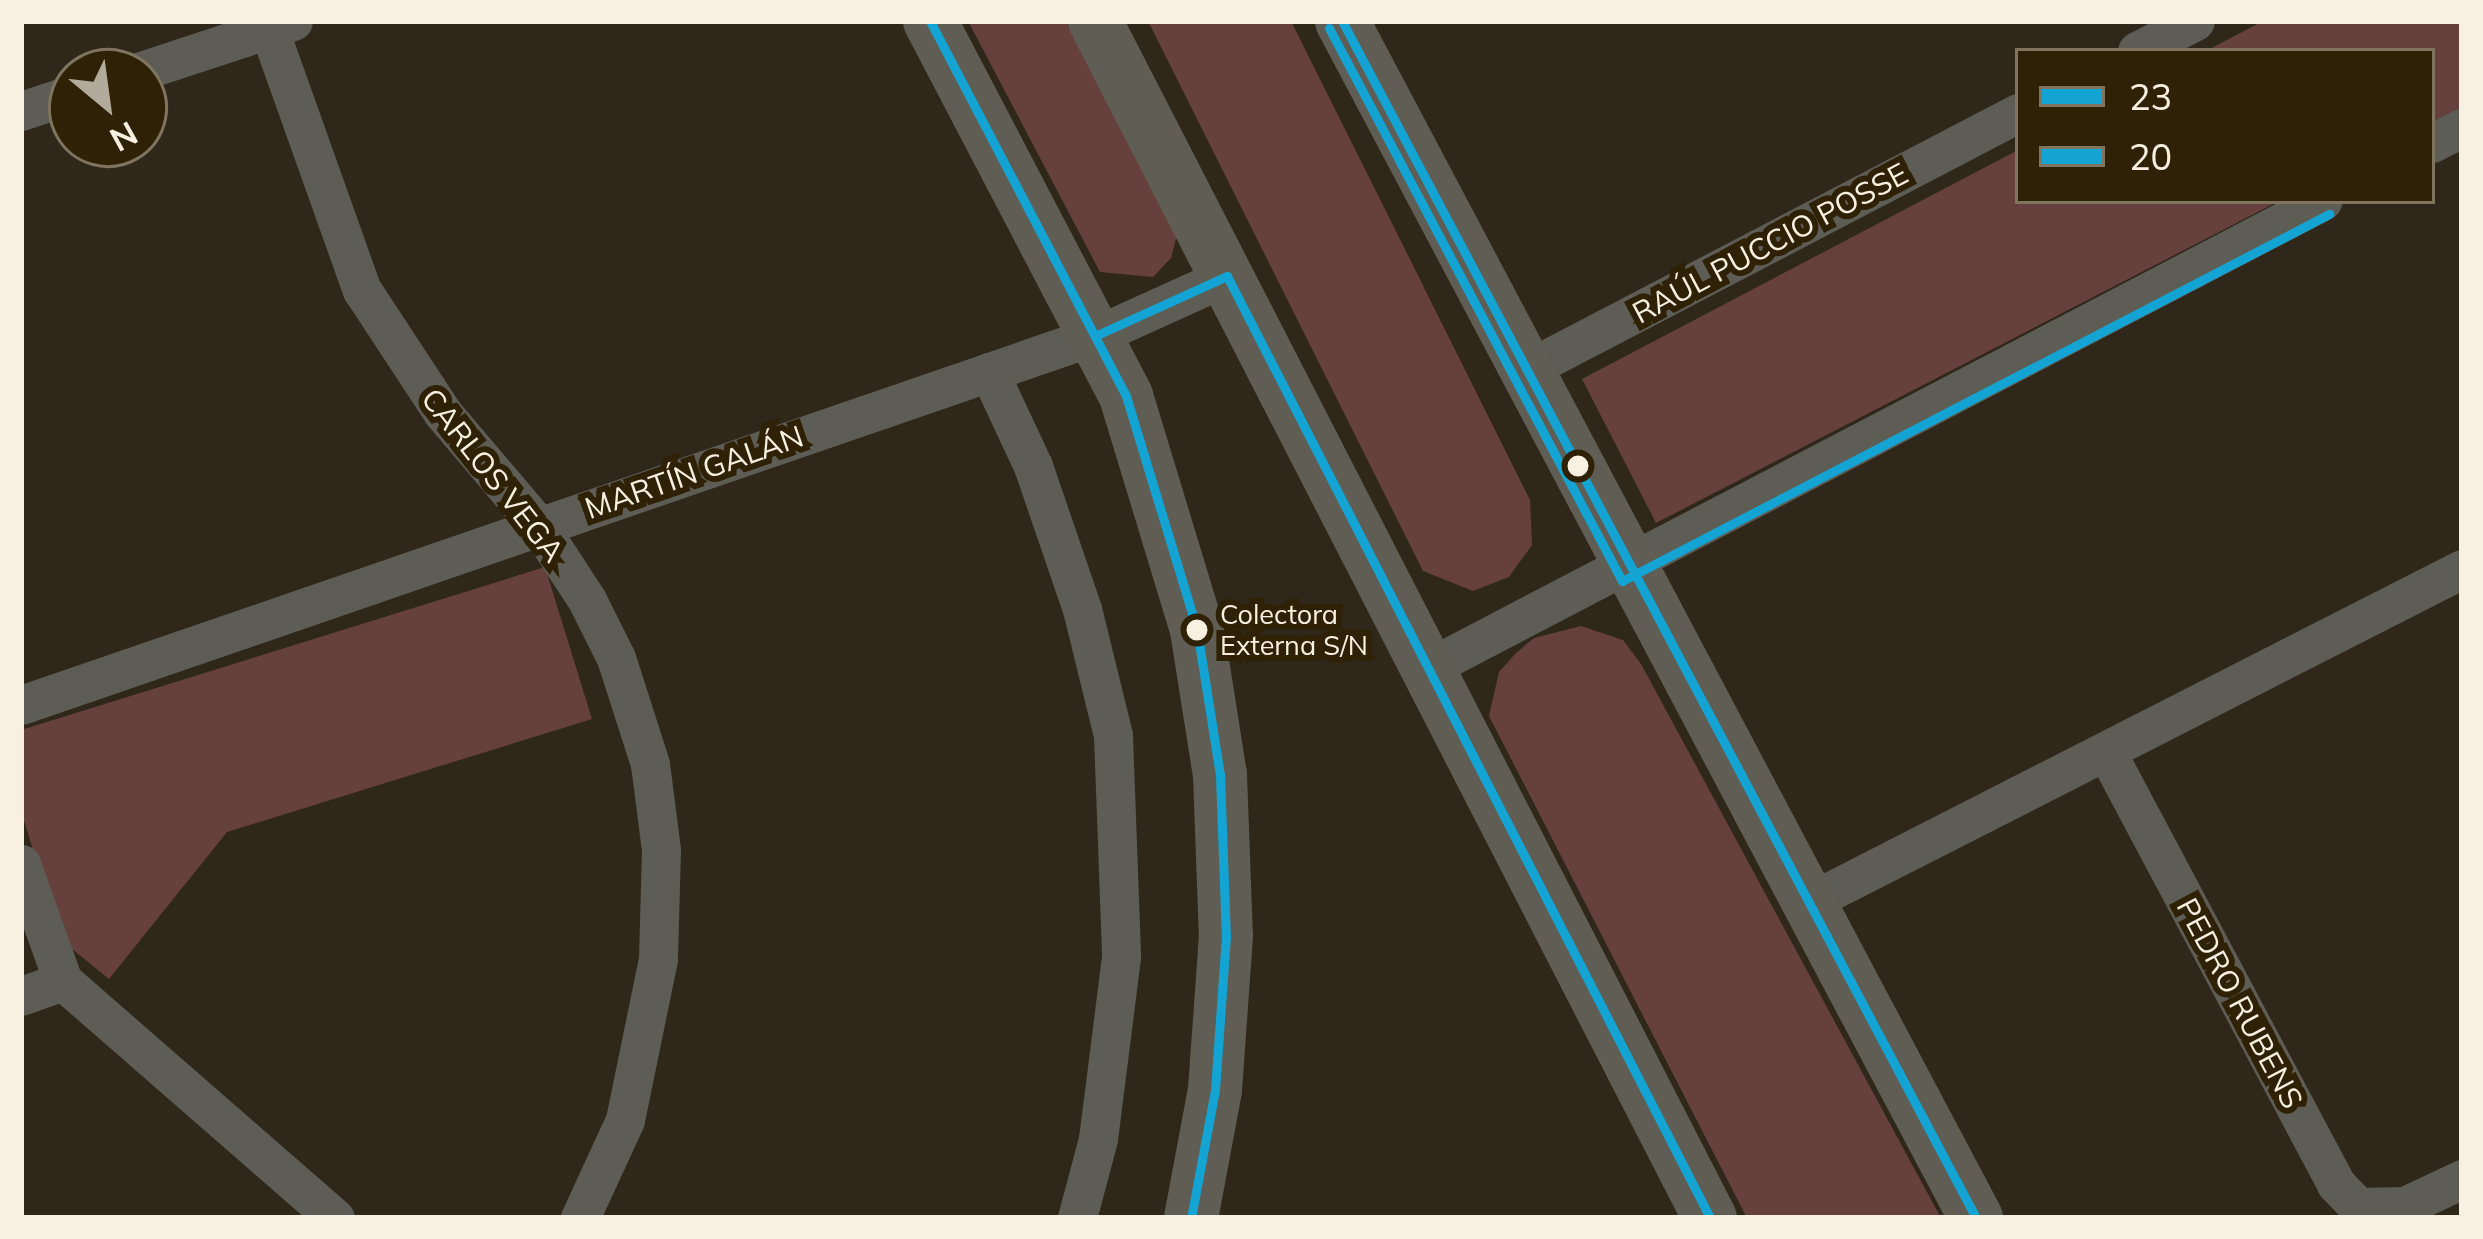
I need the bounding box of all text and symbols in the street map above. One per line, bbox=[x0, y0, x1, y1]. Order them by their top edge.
north arrow bbox=[48, 48, 168, 168]
legend bbox=[2015, 48, 2435, 204]
text: 23 bbox=[2129, 74, 2172, 119]
text: N bbox=[103, 113, 145, 161]
text: 20 bbox=[2129, 134, 2172, 179]
street label: RAÚL PUCCIO POSSE bbox=[1626, 155, 1914, 331]
street label: CARLOS VEGA bbox=[414, 381, 572, 569]
street label: MARTÍN GALÁN bbox=[580, 418, 808, 526]
unlabelled marker bbox=[1567, 455, 1589, 477]
place label: Colectora Externa S/N bbox=[1220, 598, 1368, 661]
marker: Colectora Externa S/N bbox=[1186, 619, 1208, 641]
street label: PEDRO RUBENS bbox=[2169, 892, 2311, 1114]

